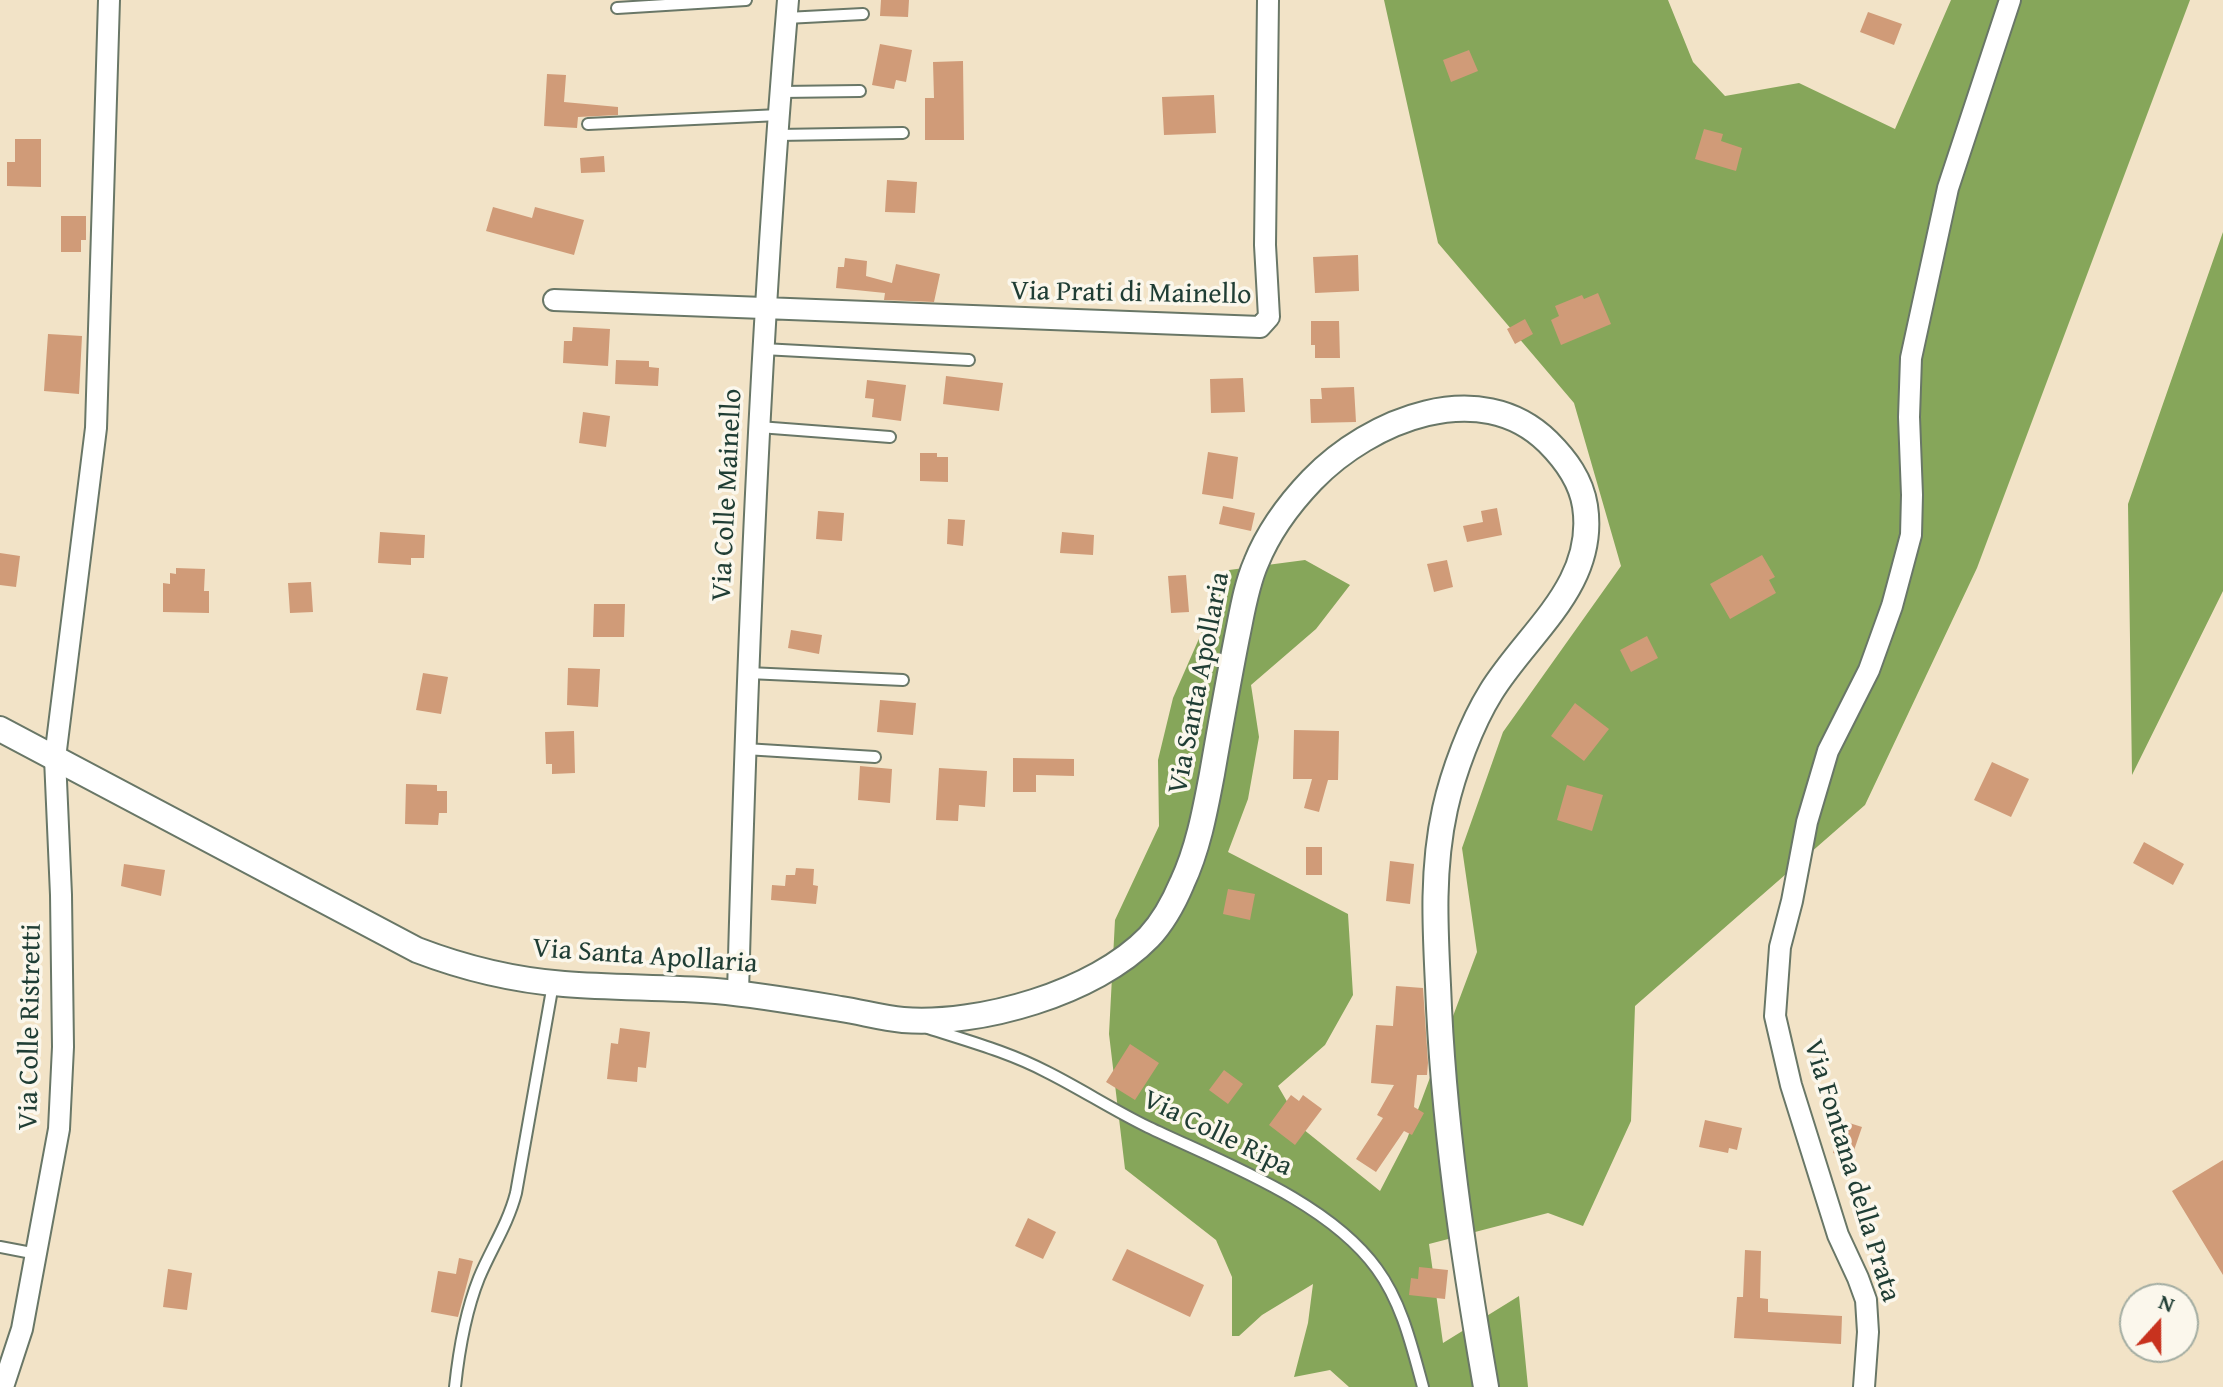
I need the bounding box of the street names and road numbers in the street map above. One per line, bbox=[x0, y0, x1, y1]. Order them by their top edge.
street label: Via Prati di Mainello bbox=[1010, 275, 1252, 313]
street label: Via Colle Mainello bbox=[706, 388, 750, 602]
street label: Via Santa Apollaria bbox=[1162, 569, 1238, 797]
street label: Via Colle Ristretti bbox=[12, 923, 50, 1131]
street label: Via Santa Apollaria bbox=[531, 932, 759, 982]
street label: Via Fontana della Prata bbox=[1795, 1036, 1907, 1306]
street label: Via Colle Ripa bbox=[1137, 1083, 1297, 1185]

